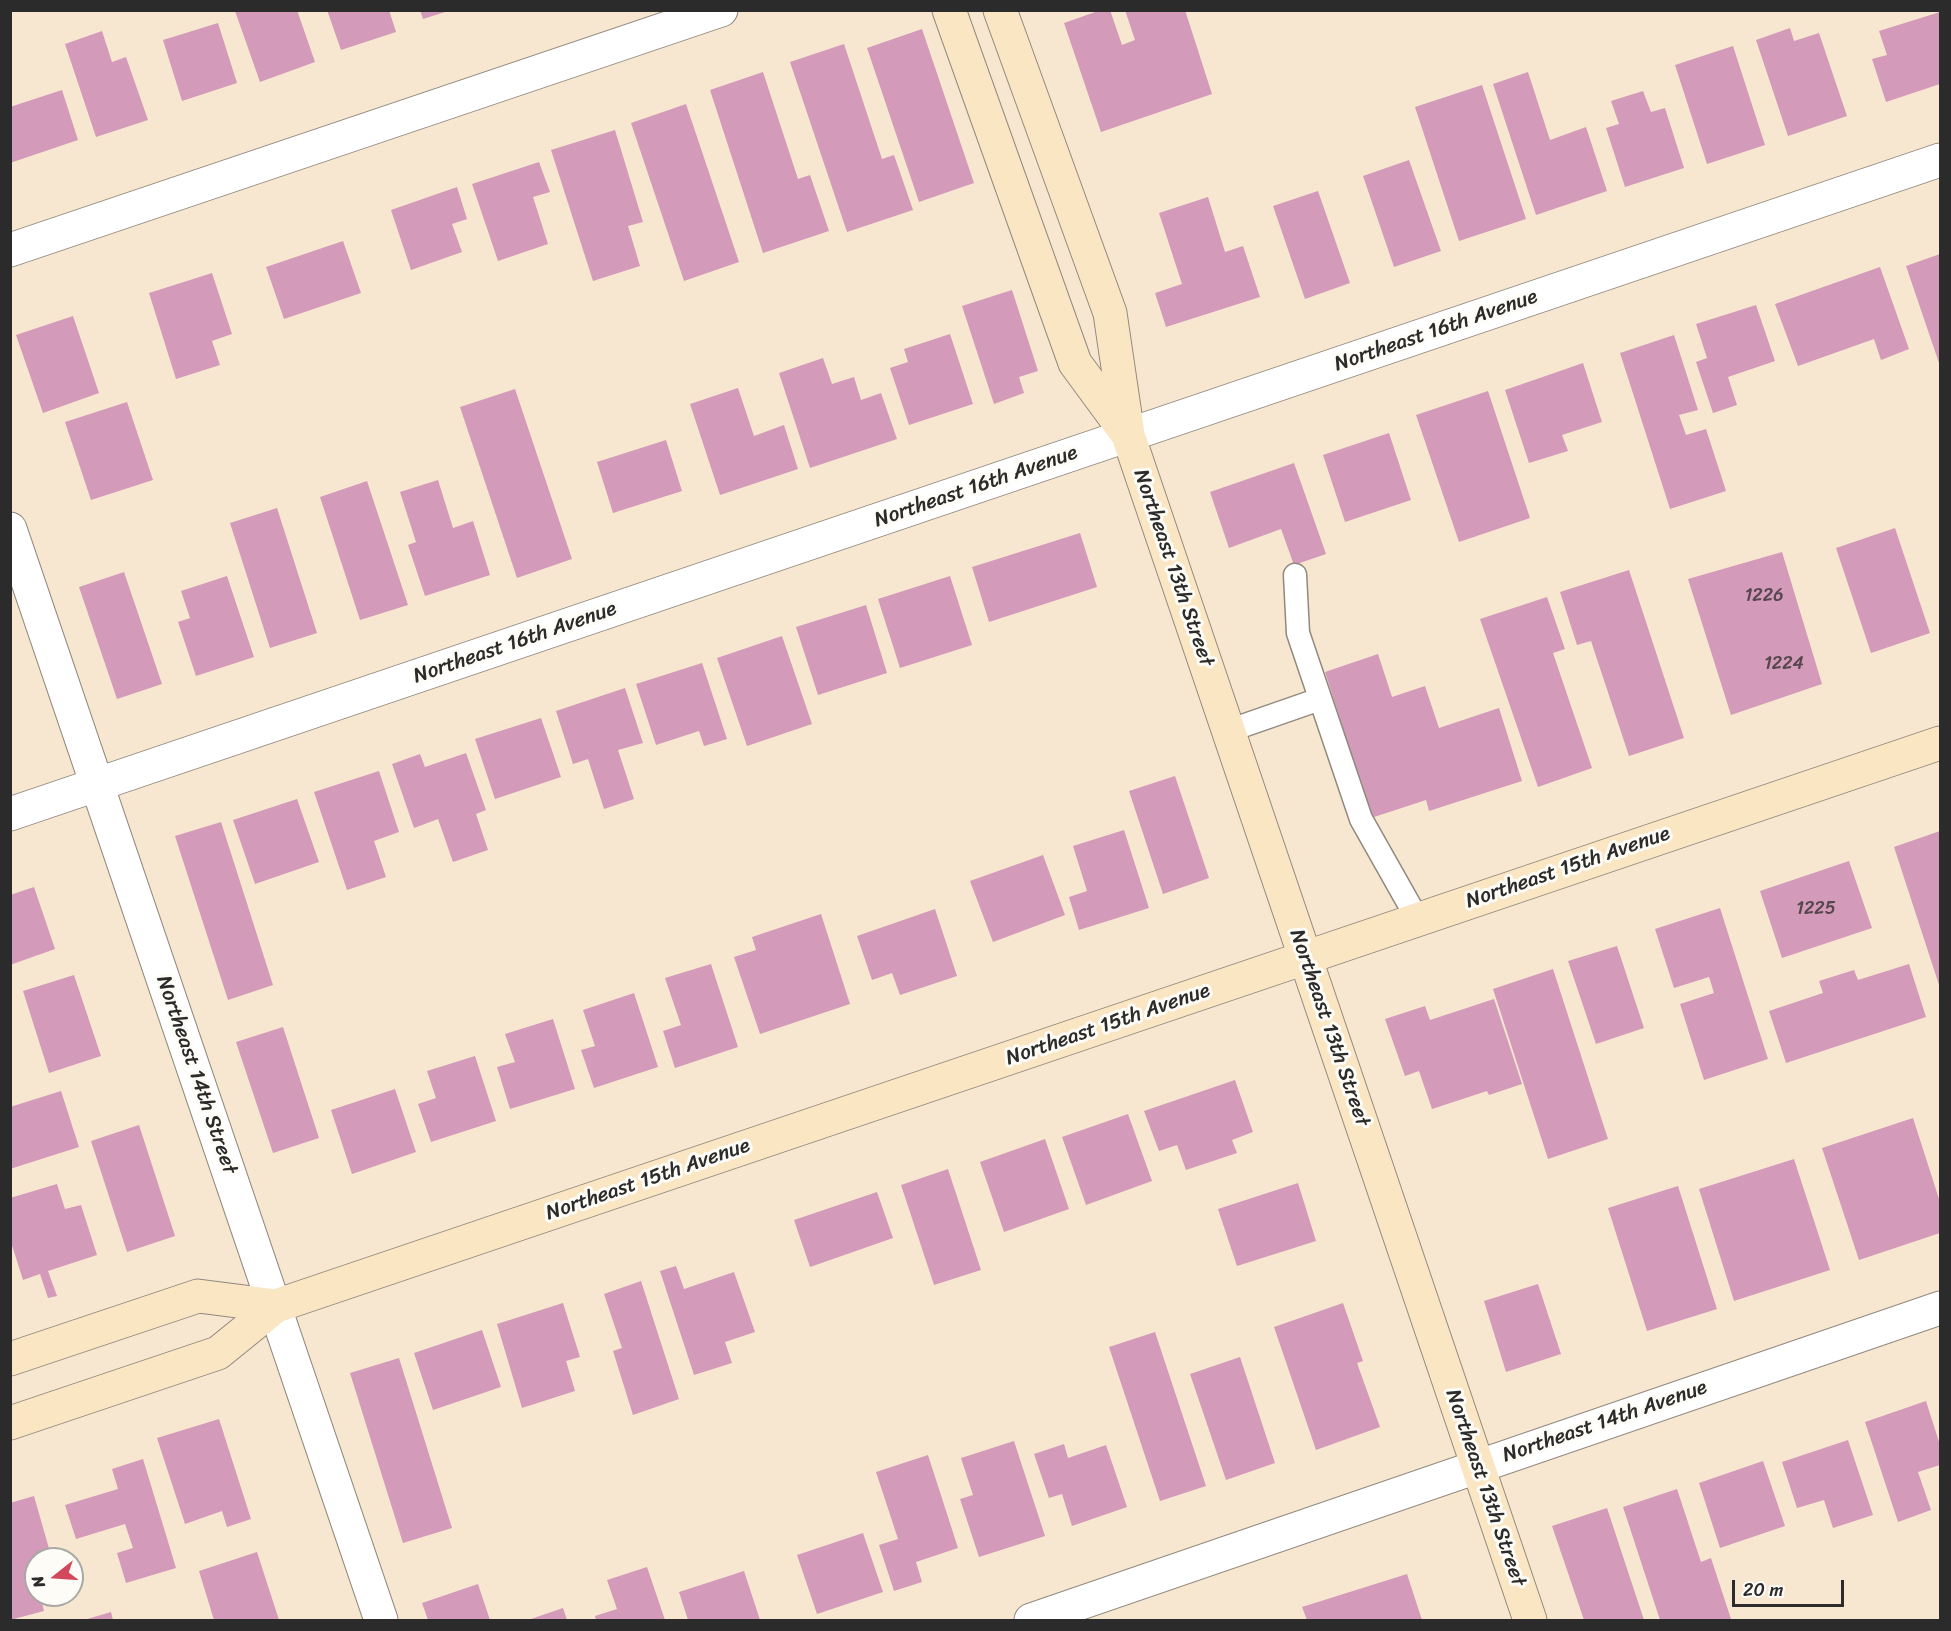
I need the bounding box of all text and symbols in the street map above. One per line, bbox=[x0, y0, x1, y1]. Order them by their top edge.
street label: Northeast 16th Avenue bbox=[1331, 284, 1541, 378]
street label: Northeast 16th Avenue bbox=[871, 440, 1081, 534]
street label: Northeast 13th Street bbox=[1127, 466, 1219, 670]
house number: 1226 bbox=[1745, 585, 1783, 607]
street label: Northeast 16th Avenue bbox=[410, 596, 620, 690]
house number: 1224 bbox=[1764, 653, 1804, 675]
street label: Northeast 15th Avenue bbox=[1463, 821, 1673, 915]
house number: 1225 bbox=[1796, 898, 1836, 920]
street label: Northeast 13th Street bbox=[1283, 926, 1375, 1130]
street label: Northeast 14th Street bbox=[150, 972, 242, 1178]
street label: Northeast 15th Avenue bbox=[1003, 978, 1213, 1072]
street label: Northeast 15th Avenue bbox=[543, 1133, 753, 1227]
street label: Northeast 14th Avenue bbox=[1500, 1375, 1710, 1469]
street label: Northeast 13th Street bbox=[1439, 1386, 1531, 1590]
north arrow bbox=[24, 1547, 84, 1607]
scale bar bbox=[1735, 1568, 1848, 1606]
text: N bbox=[23, 1572, 54, 1591]
text: 20 m bbox=[1743, 1574, 1783, 1606]

